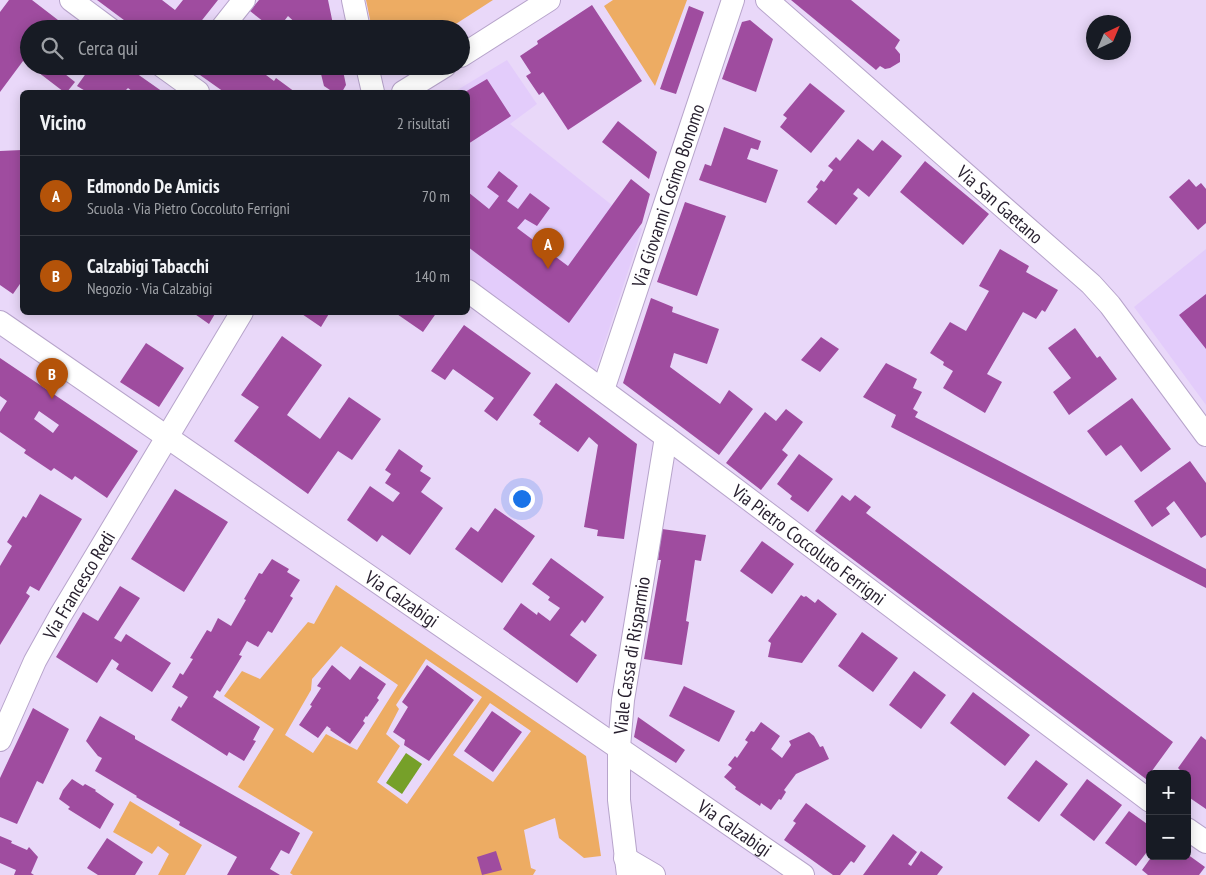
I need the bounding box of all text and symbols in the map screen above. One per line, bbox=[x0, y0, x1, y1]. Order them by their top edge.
north arrow bbox=[1086, 15, 1131, 60]
search box bbox=[20, 20, 470, 75]
icon: search bbox=[38, 34, 66, 62]
text: Cerca qui bbox=[78, 36, 138, 60]
street label: Via Giovanni Cosimo Bonomo bbox=[626, 101, 710, 291]
text: Vicino bbox=[40, 109, 86, 136]
text: 2 risultati bbox=[397, 113, 450, 133]
street label: Via San Gaetano bbox=[951, 159, 1048, 249]
text: Edmondo De Amicis bbox=[87, 174, 220, 198]
text: A bbox=[52, 186, 60, 206]
text: 70 m bbox=[422, 186, 450, 206]
text: Scuola · Via Pietro Coccoluto Ferrigni bbox=[87, 198, 290, 218]
pin: A bbox=[532, 228, 564, 269]
text: Calzabigi Tabacchi bbox=[87, 254, 209, 278]
text: B bbox=[52, 266, 60, 286]
text: 140 m bbox=[415, 266, 450, 286]
text: Negozio · Via Calzabigi bbox=[87, 278, 213, 298]
pin: B bbox=[36, 358, 68, 399]
street label: Via Pietro Coccoluto Ferrigni bbox=[727, 478, 891, 610]
your location bbox=[509, 486, 535, 512]
street label: Via Francesco Redi bbox=[37, 527, 120, 644]
street label: Via Calzabigi bbox=[360, 564, 443, 633]
street label: Viale Cassa di Risparmio bbox=[608, 575, 655, 736]
map controls bbox=[1146, 770, 1191, 860]
button: + bbox=[1146, 770, 1191, 815]
street label: Via Calzabigi bbox=[692, 794, 776, 862]
button: − bbox=[1146, 815, 1191, 860]

